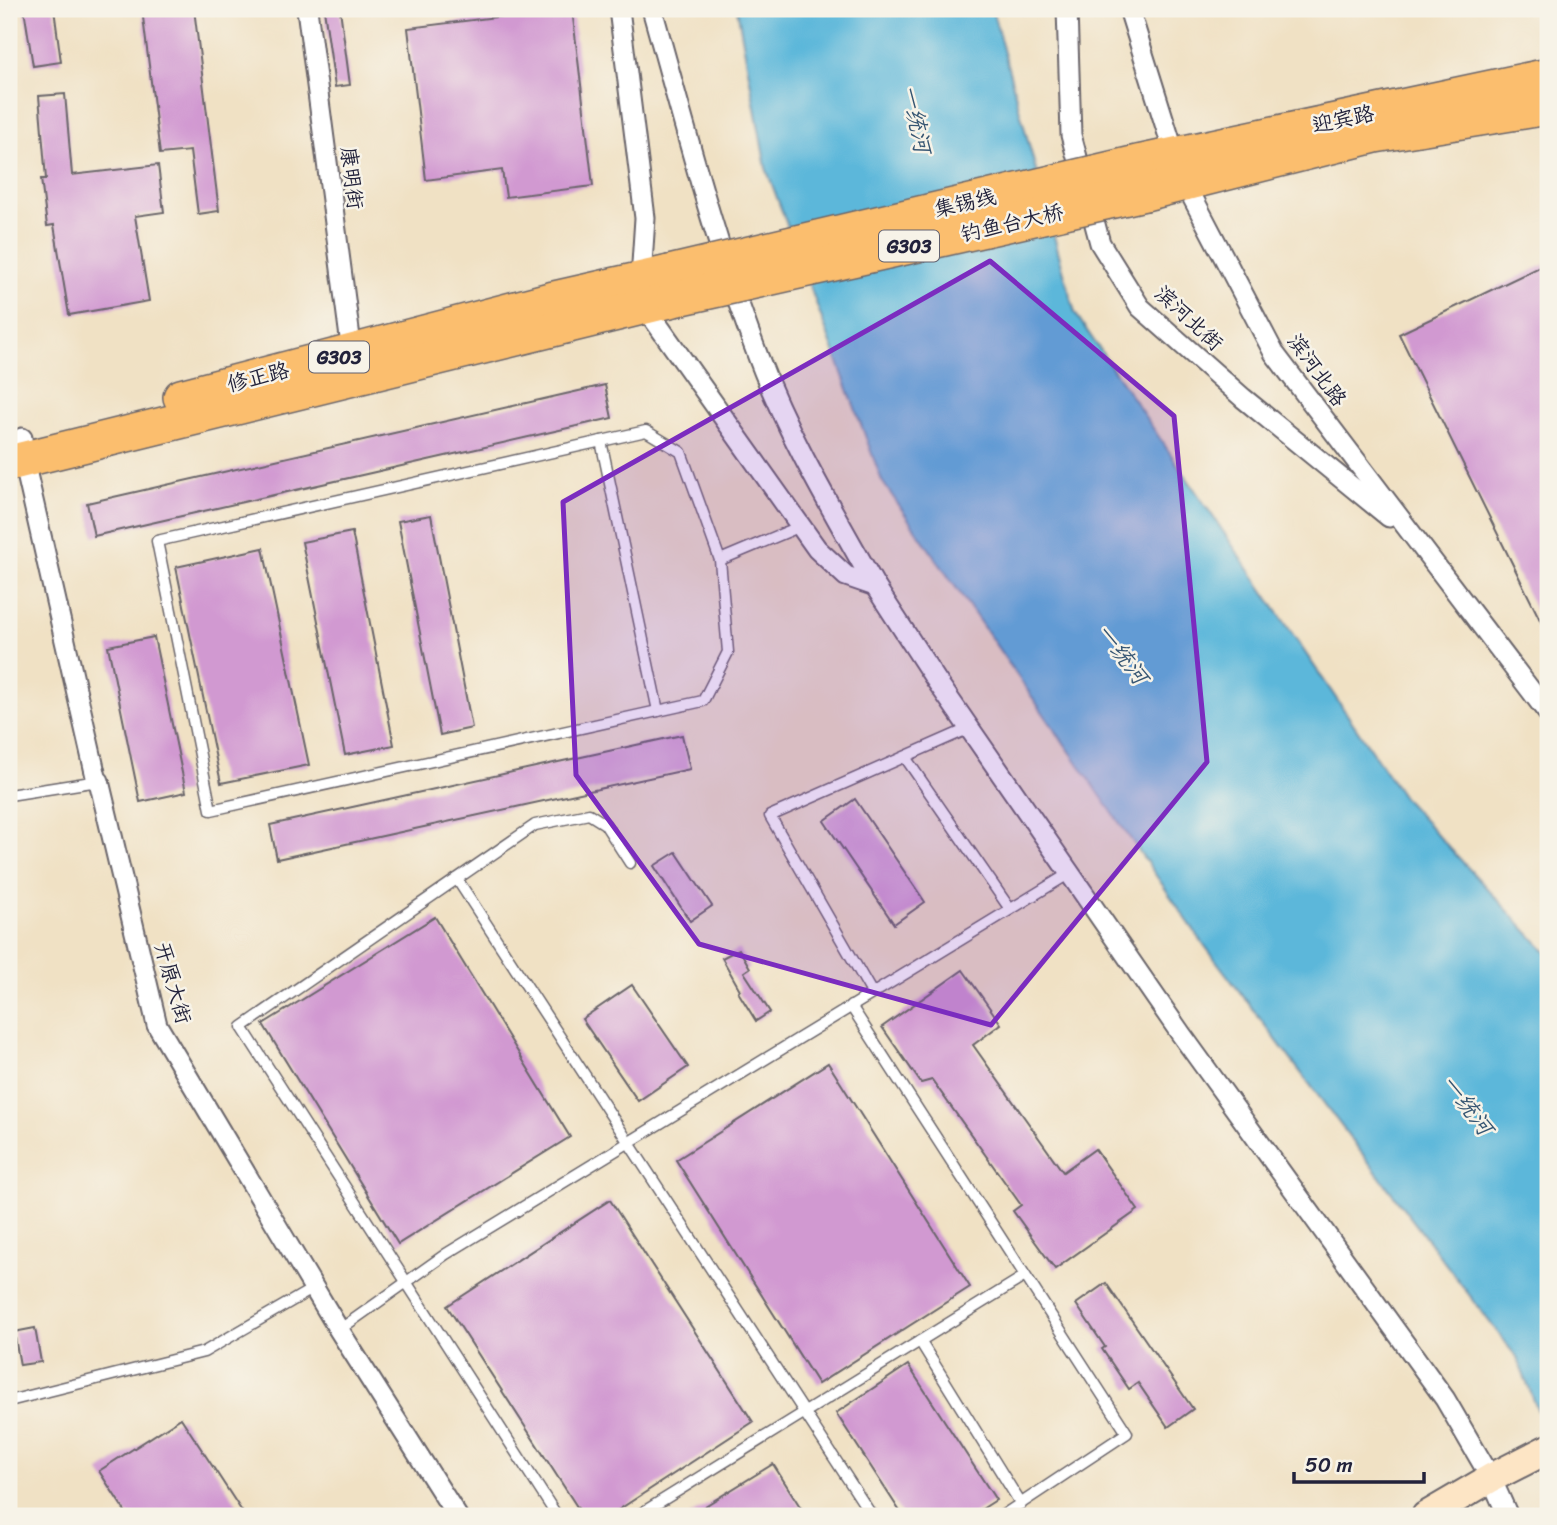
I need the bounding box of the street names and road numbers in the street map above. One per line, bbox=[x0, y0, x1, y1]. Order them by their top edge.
street label: 迎宾路 bbox=[1308, 94, 1378, 144]
street label: 康明街 bbox=[329, 144, 375, 212]
street label: 集锡线 bbox=[930, 177, 1000, 229]
street label: 钓鱼台大桥 bbox=[957, 193, 1067, 253]
road number: G303 bbox=[879, 230, 939, 262]
street label: 滨河北街 bbox=[1145, 275, 1233, 361]
street label: 滨河北路 bbox=[1277, 325, 1357, 415]
road number: G303 bbox=[309, 342, 369, 372]
street label: 修正路 bbox=[223, 351, 293, 403]
street label: 开原大街 bbox=[143, 937, 203, 1029]

